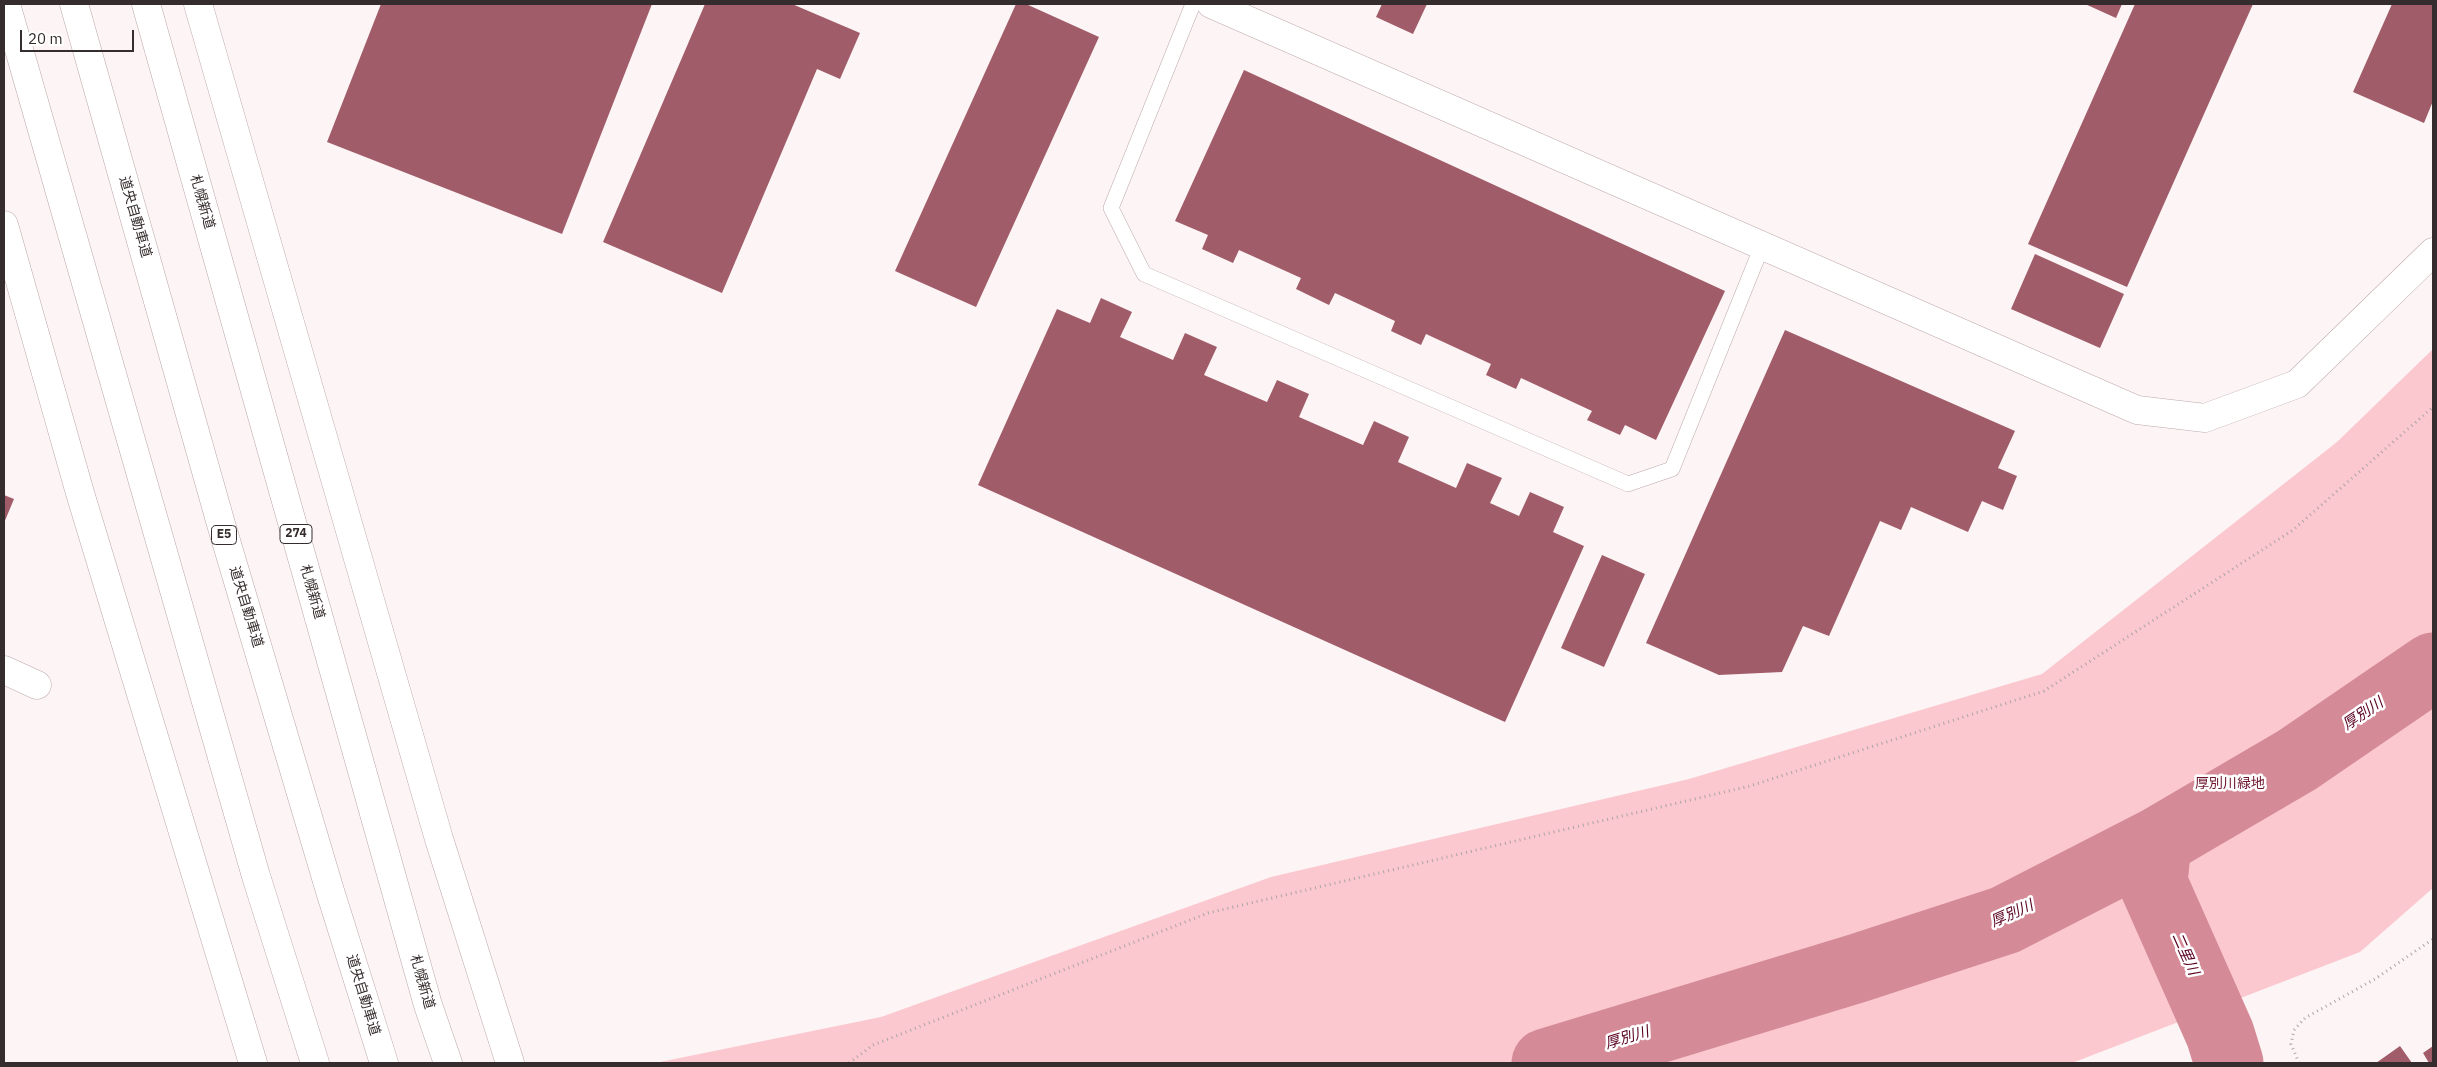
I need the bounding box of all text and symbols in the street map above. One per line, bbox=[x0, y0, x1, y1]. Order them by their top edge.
scale bar bbox=[22, 20, 136, 52]
text: 20 m bbox=[28, 29, 63, 48]
street label: 札幌新道 bbox=[186, 173, 218, 231]
street label: 道央自動車道 bbox=[115, 174, 155, 260]
road number: 274 bbox=[280, 524, 312, 544]
road number: E5 bbox=[212, 526, 236, 544]
street label: 札幌新道 bbox=[296, 563, 328, 621]
street label: 道央自動車道 bbox=[226, 564, 266, 650]
water label: 厚別川 bbox=[2339, 694, 2387, 734]
park label: 厚別川緑地 bbox=[2195, 776, 2265, 792]
water label: 厚別川 bbox=[1988, 897, 2036, 931]
water label: 二里川 bbox=[2168, 930, 2202, 978]
street label: 道央自動車道 bbox=[343, 952, 383, 1038]
street label: 札幌新道 bbox=[406, 953, 438, 1011]
water label: 厚別川 bbox=[1603, 1023, 1651, 1053]

